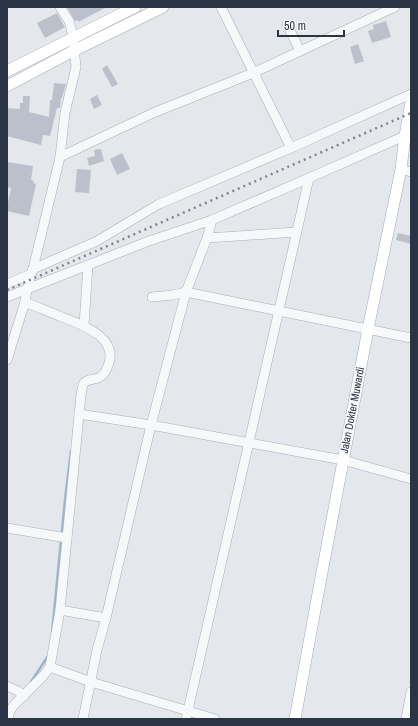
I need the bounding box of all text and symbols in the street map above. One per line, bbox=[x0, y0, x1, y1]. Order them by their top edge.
scale bar bbox=[278, 12, 344, 38]
text: 50 m bbox=[284, 18, 306, 34]
street label: Jalan Dokter Muwardi bbox=[337, 366, 367, 454]

